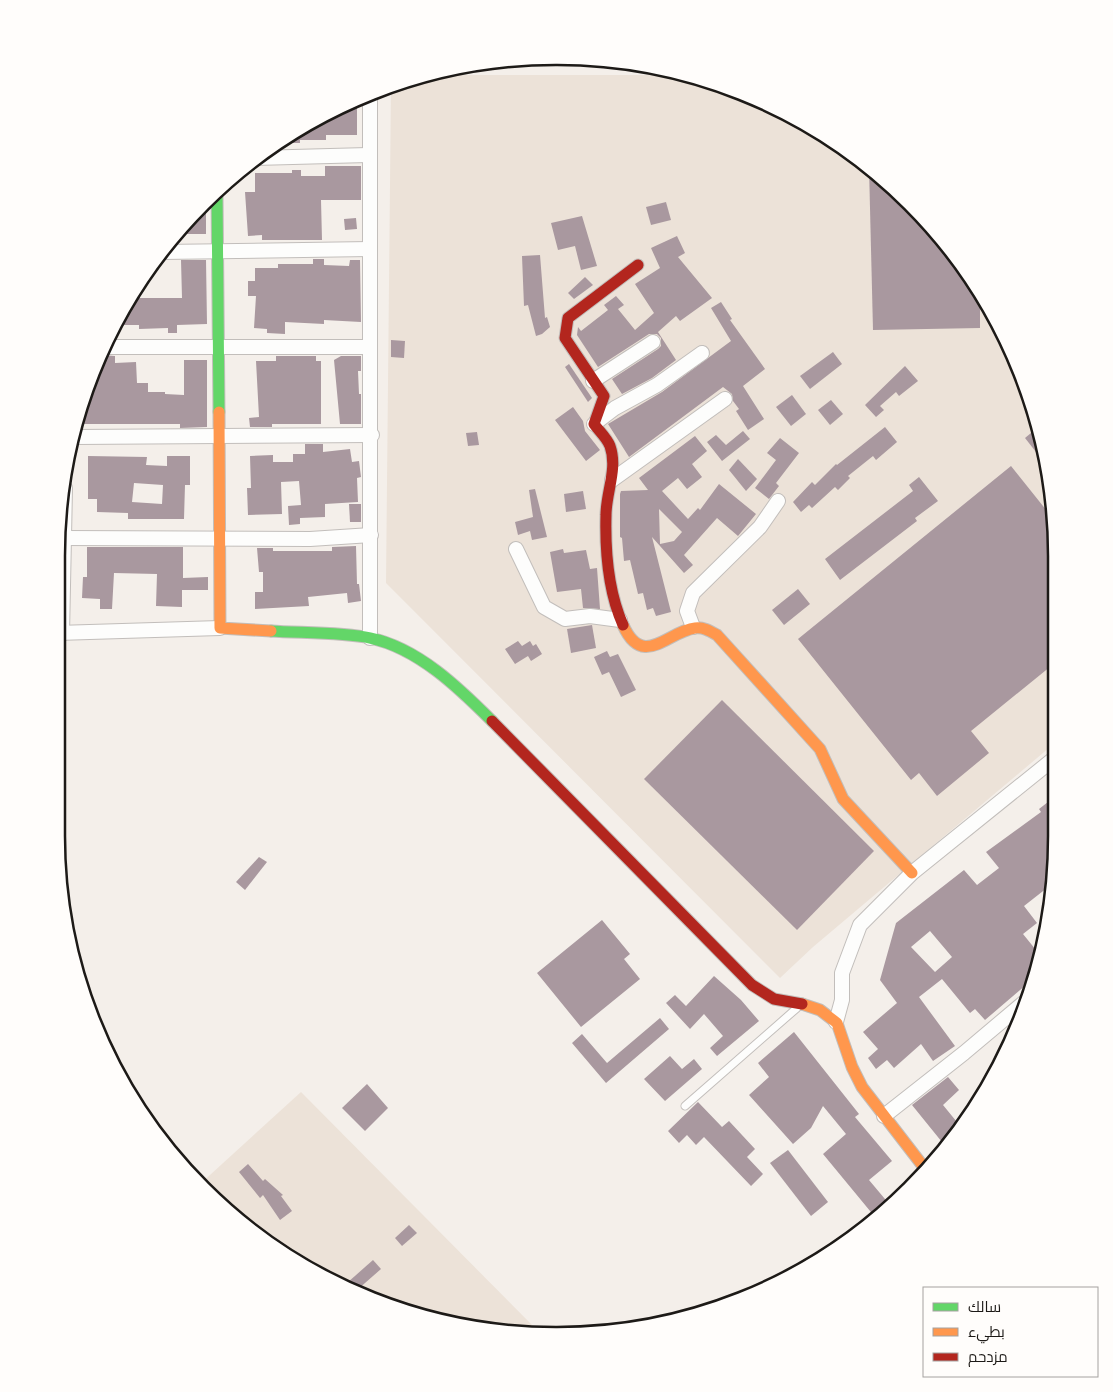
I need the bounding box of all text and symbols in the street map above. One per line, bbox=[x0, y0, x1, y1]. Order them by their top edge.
legend bbox=[923, 1287, 1098, 1377]
text: سالك bbox=[968, 1298, 1001, 1316]
text: بطيء bbox=[968, 1323, 1005, 1344]
text: مزدحم bbox=[968, 1348, 1008, 1367]

